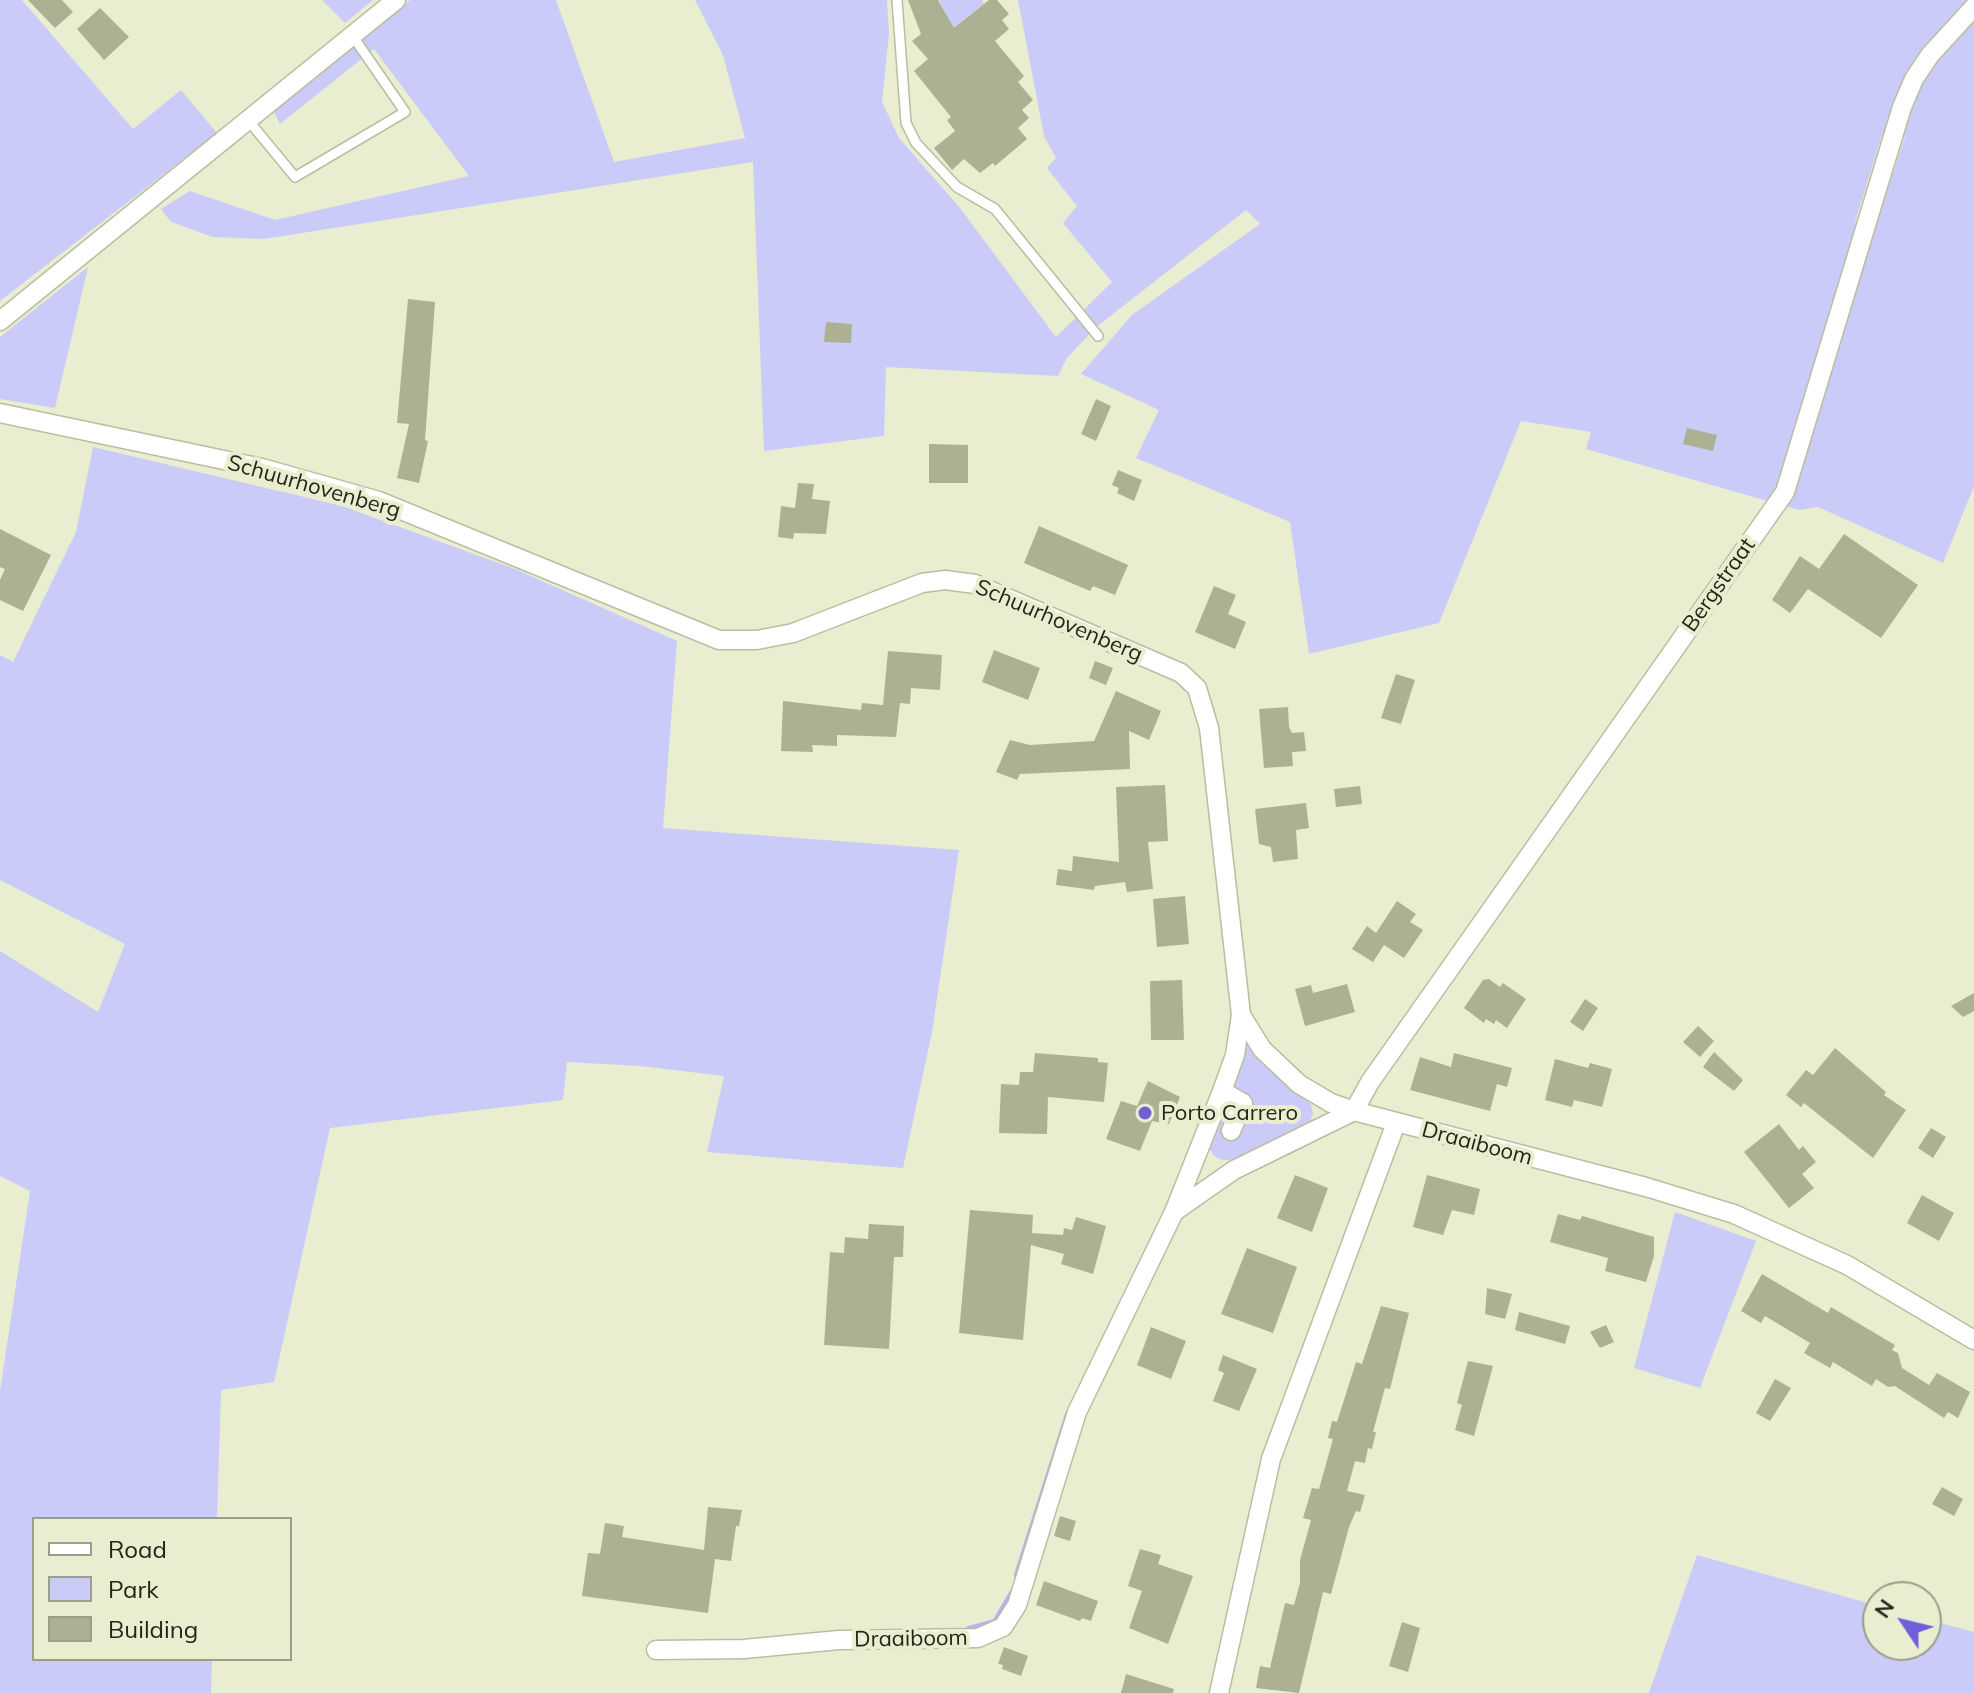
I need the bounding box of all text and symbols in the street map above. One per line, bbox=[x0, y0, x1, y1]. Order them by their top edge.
street label: Schuurhovenberg bbox=[224, 450, 404, 524]
street label: Bergstraat bbox=[1677, 533, 1761, 637]
street label: Schuurhovenberg bbox=[972, 574, 1146, 668]
place label: Porto Carrero bbox=[1161, 1100, 1298, 1126]
marker: Porto Carrero bbox=[1136, 1104, 1154, 1122]
street label: Draaiboom bbox=[1419, 1117, 1535, 1171]
legend bbox=[32, 1517, 292, 1661]
text: Road bbox=[108, 1534, 167, 1564]
text: Park bbox=[108, 1574, 159, 1604]
north arrow bbox=[1862, 1581, 1942, 1661]
text: N bbox=[1868, 1594, 1900, 1623]
text: Building bbox=[108, 1614, 198, 1644]
street label: Draaiboom bbox=[854, 1625, 968, 1653]

